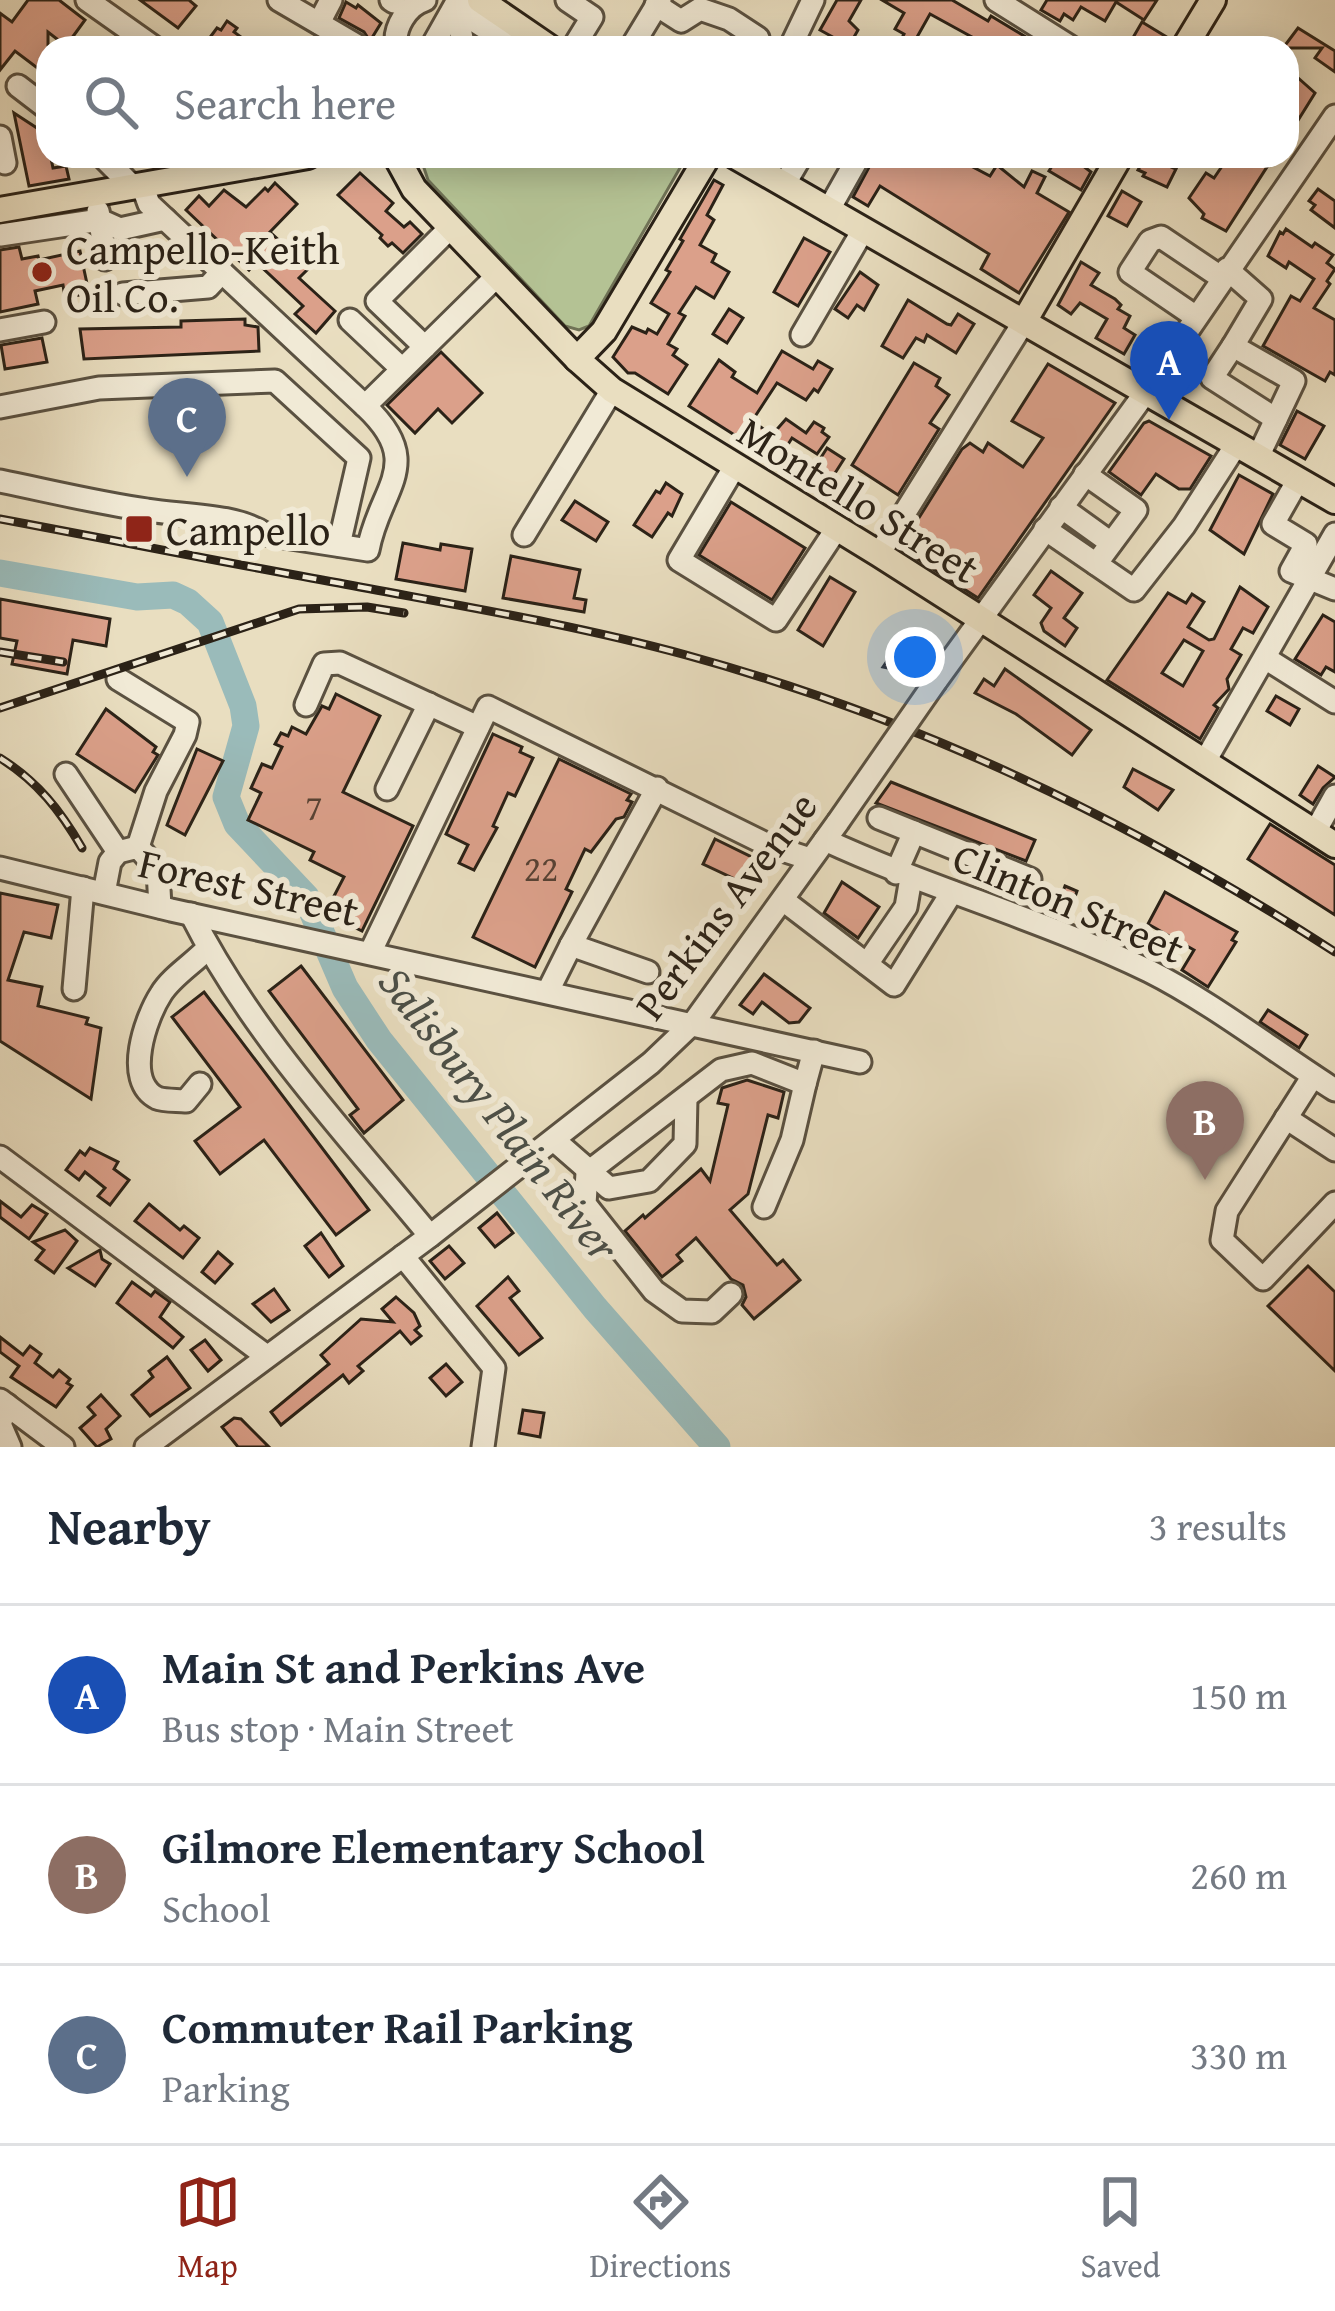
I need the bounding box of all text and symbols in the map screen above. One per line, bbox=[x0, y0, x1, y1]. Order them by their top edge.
search box bbox=[36, 36, 1299, 168]
icon: search bbox=[78, 69, 144, 135]
text: Search here bbox=[174, 70, 396, 135]
place label: Campello-Keith Oil Co. bbox=[66, 218, 340, 327]
marker: Campello-Keith Oil Co. bbox=[29, 259, 55, 285]
pin: A bbox=[1130, 321, 1208, 420]
pin: C bbox=[148, 378, 226, 477]
street label: Montello Street bbox=[726, 400, 992, 598]
place label: Campello bbox=[166, 499, 330, 560]
marker: Campello bbox=[123, 513, 155, 545]
your location bbox=[885, 627, 945, 687]
street label: Perkins Avenue bbox=[619, 778, 831, 1032]
house number: 7 bbox=[305, 780, 323, 833]
street label: Clinton Street bbox=[944, 826, 1194, 978]
street label: Forest Street bbox=[133, 831, 365, 941]
house number: 22 bbox=[524, 841, 558, 894]
water label: Salisbury Plain River bbox=[364, 952, 637, 1275]
pin: B bbox=[1166, 1081, 1244, 1180]
text: Nearby bbox=[48, 1488, 211, 1563]
text: 3 results bbox=[1149, 1497, 1287, 1554]
text: Main St and Perkins Ave bbox=[162, 1634, 645, 1699]
text: A bbox=[75, 1666, 99, 1723]
text: 150 m bbox=[1190, 1666, 1287, 1723]
text: Bus stop · Main Street bbox=[162, 1699, 514, 1756]
text: Gilmore Elementary School bbox=[162, 1814, 705, 1879]
text: B bbox=[75, 1846, 99, 1903]
text: 260 m bbox=[1190, 1846, 1287, 1903]
text: School bbox=[162, 1879, 270, 1936]
text: Commuter Rail Parking bbox=[162, 1994, 633, 2059]
text: C bbox=[76, 2026, 98, 2083]
text: 330 m bbox=[1190, 2026, 1287, 2083]
text: Parking bbox=[162, 2059, 290, 2116]
tab: Map bbox=[175, 2169, 241, 2289]
tab: Directions bbox=[590, 2169, 731, 2289]
tab: Saved bbox=[1081, 2169, 1160, 2289]

